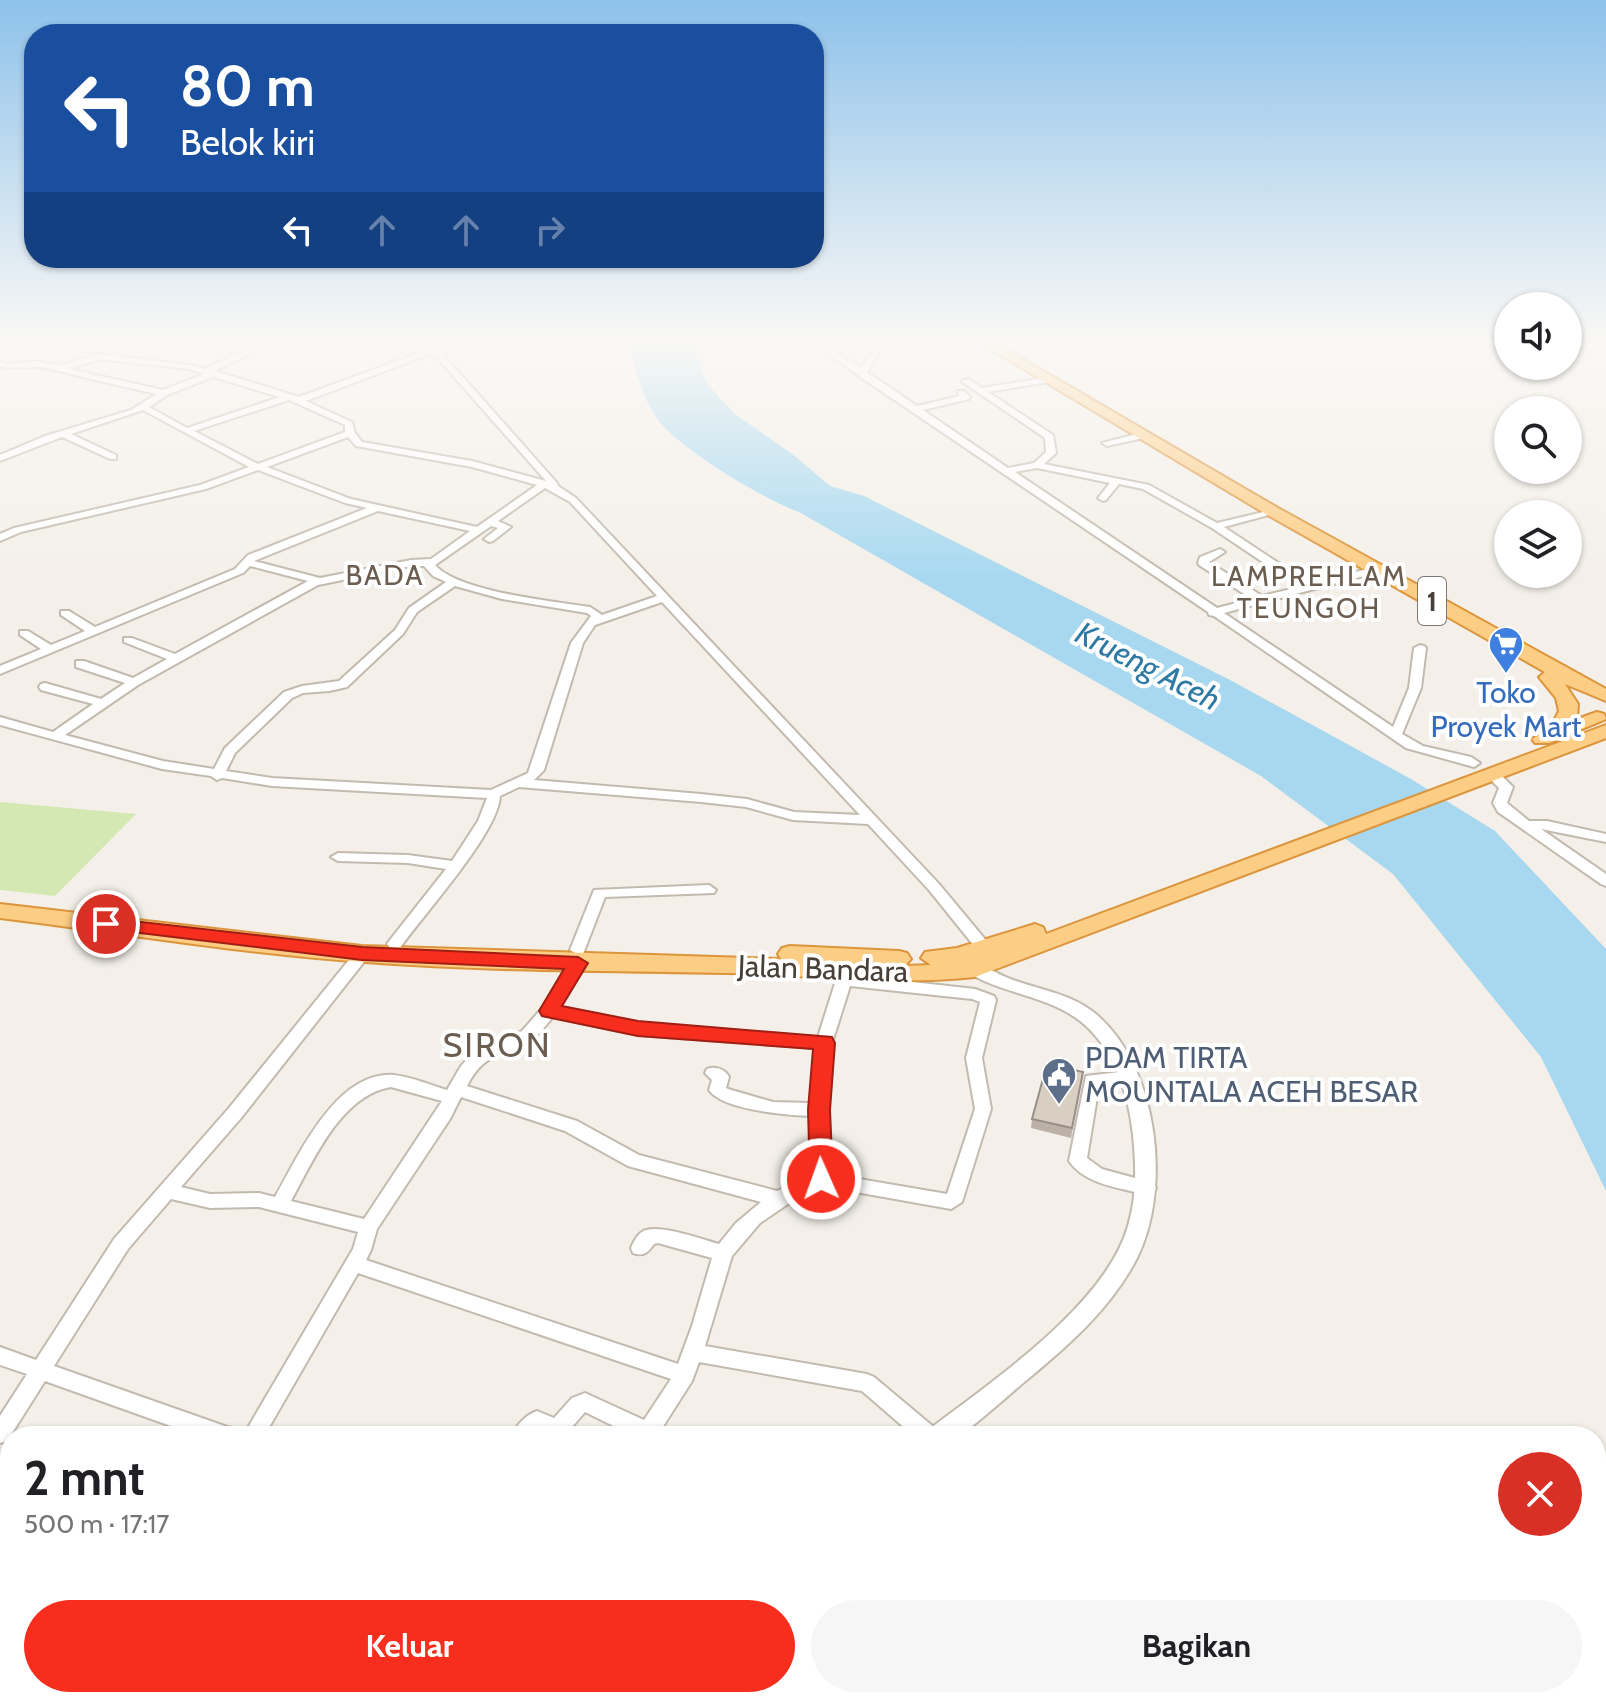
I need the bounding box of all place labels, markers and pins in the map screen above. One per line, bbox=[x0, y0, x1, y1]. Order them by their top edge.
supermarket icon: Toko Proyek Mart bbox=[1487, 625, 1525, 675]
place label: Toko Proyek Mart bbox=[1431, 674, 1581, 745]
pin bbox=[72, 890, 140, 958]
place label: PDAM TIRTA MOUNTALA ACEH BESAR bbox=[1085, 1039, 1418, 1110]
public building icon: PDAM TIRTA MOUNTALA ACEH BESAR bbox=[1040, 1056, 1078, 1106]

